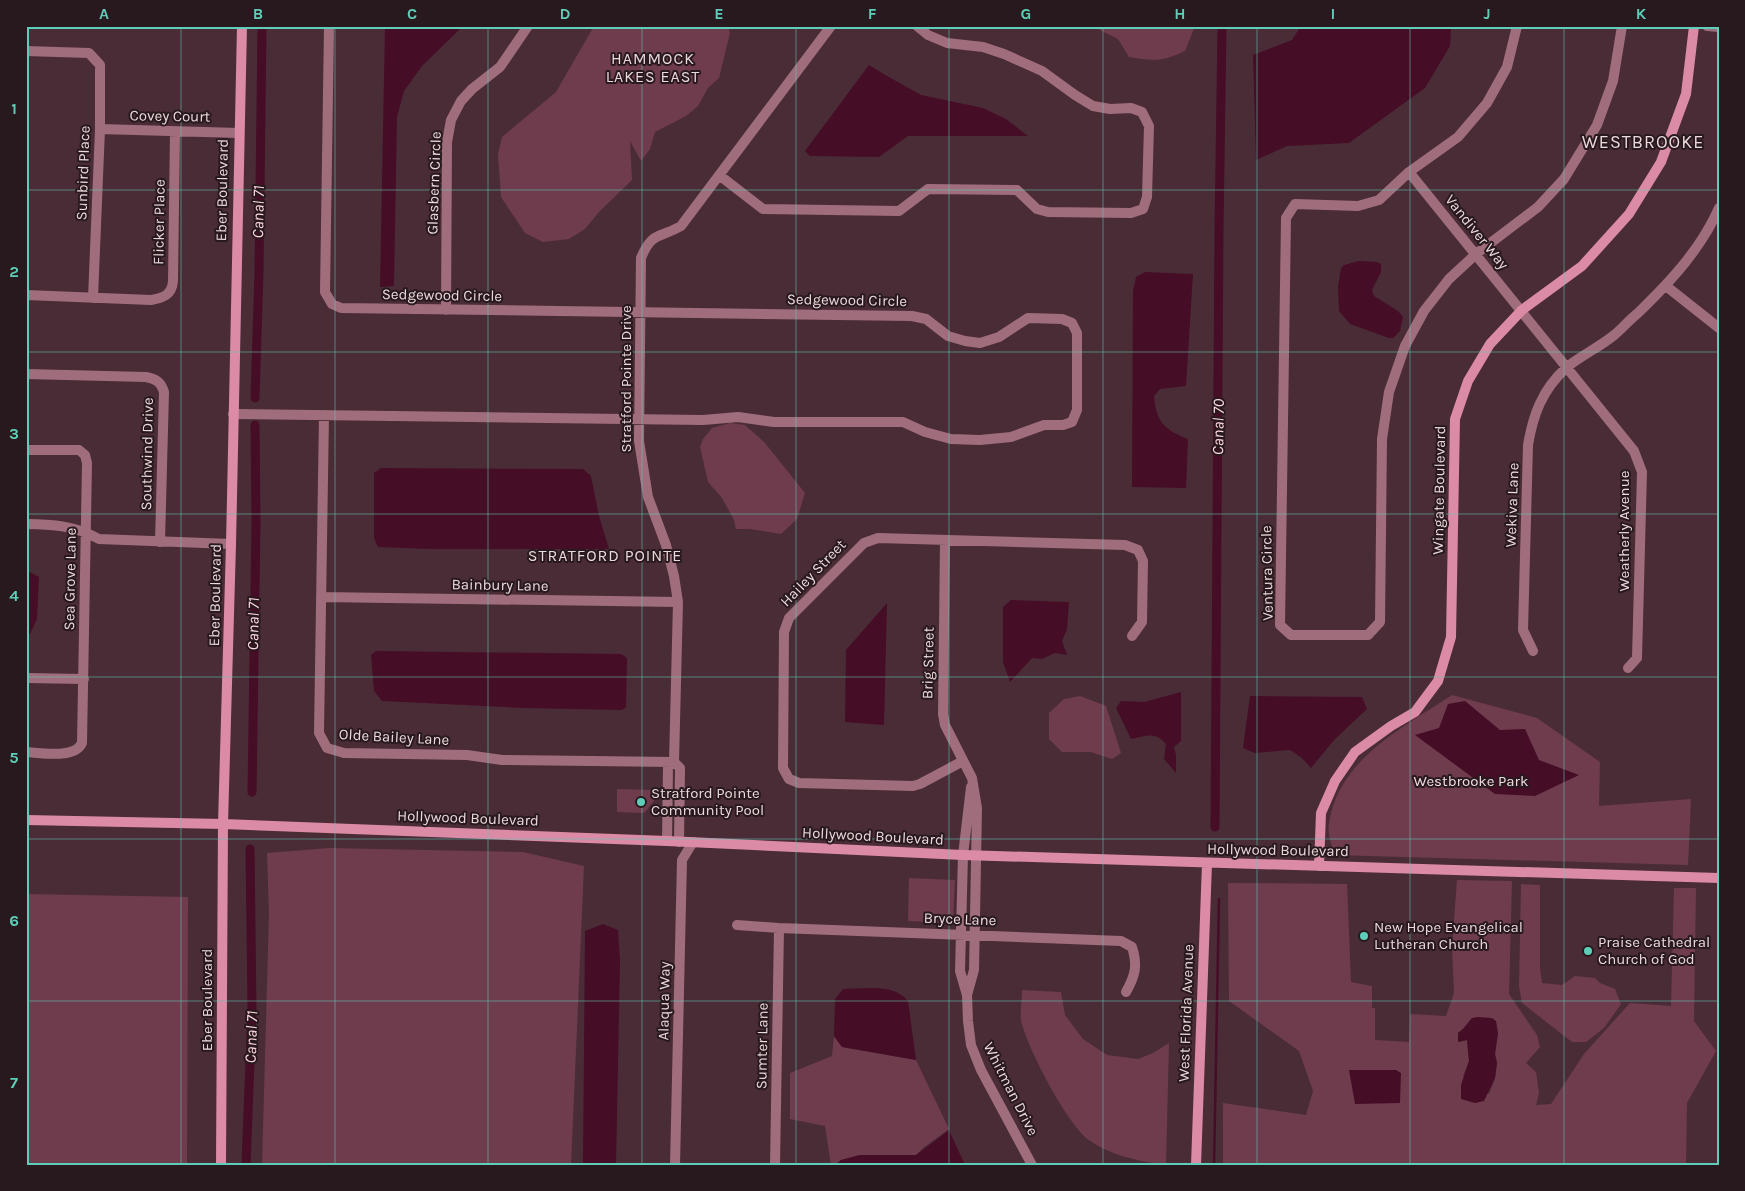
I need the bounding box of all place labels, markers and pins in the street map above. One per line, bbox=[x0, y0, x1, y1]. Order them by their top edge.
place label: Stratford Pointe Community Pool bbox=[651, 784, 764, 819]
marker: Stratford Pointe Community Pool bbox=[635, 796, 647, 808]
place label: New Hope Evangelical Lutheran Church bbox=[1374, 918, 1523, 953]
marker: New Hope Evangelical Lutheran Church bbox=[1358, 930, 1370, 942]
place label: Praise Cathedral Church of God bbox=[1598, 933, 1710, 968]
marker: Praise Cathedral Church of God bbox=[1582, 945, 1594, 957]

